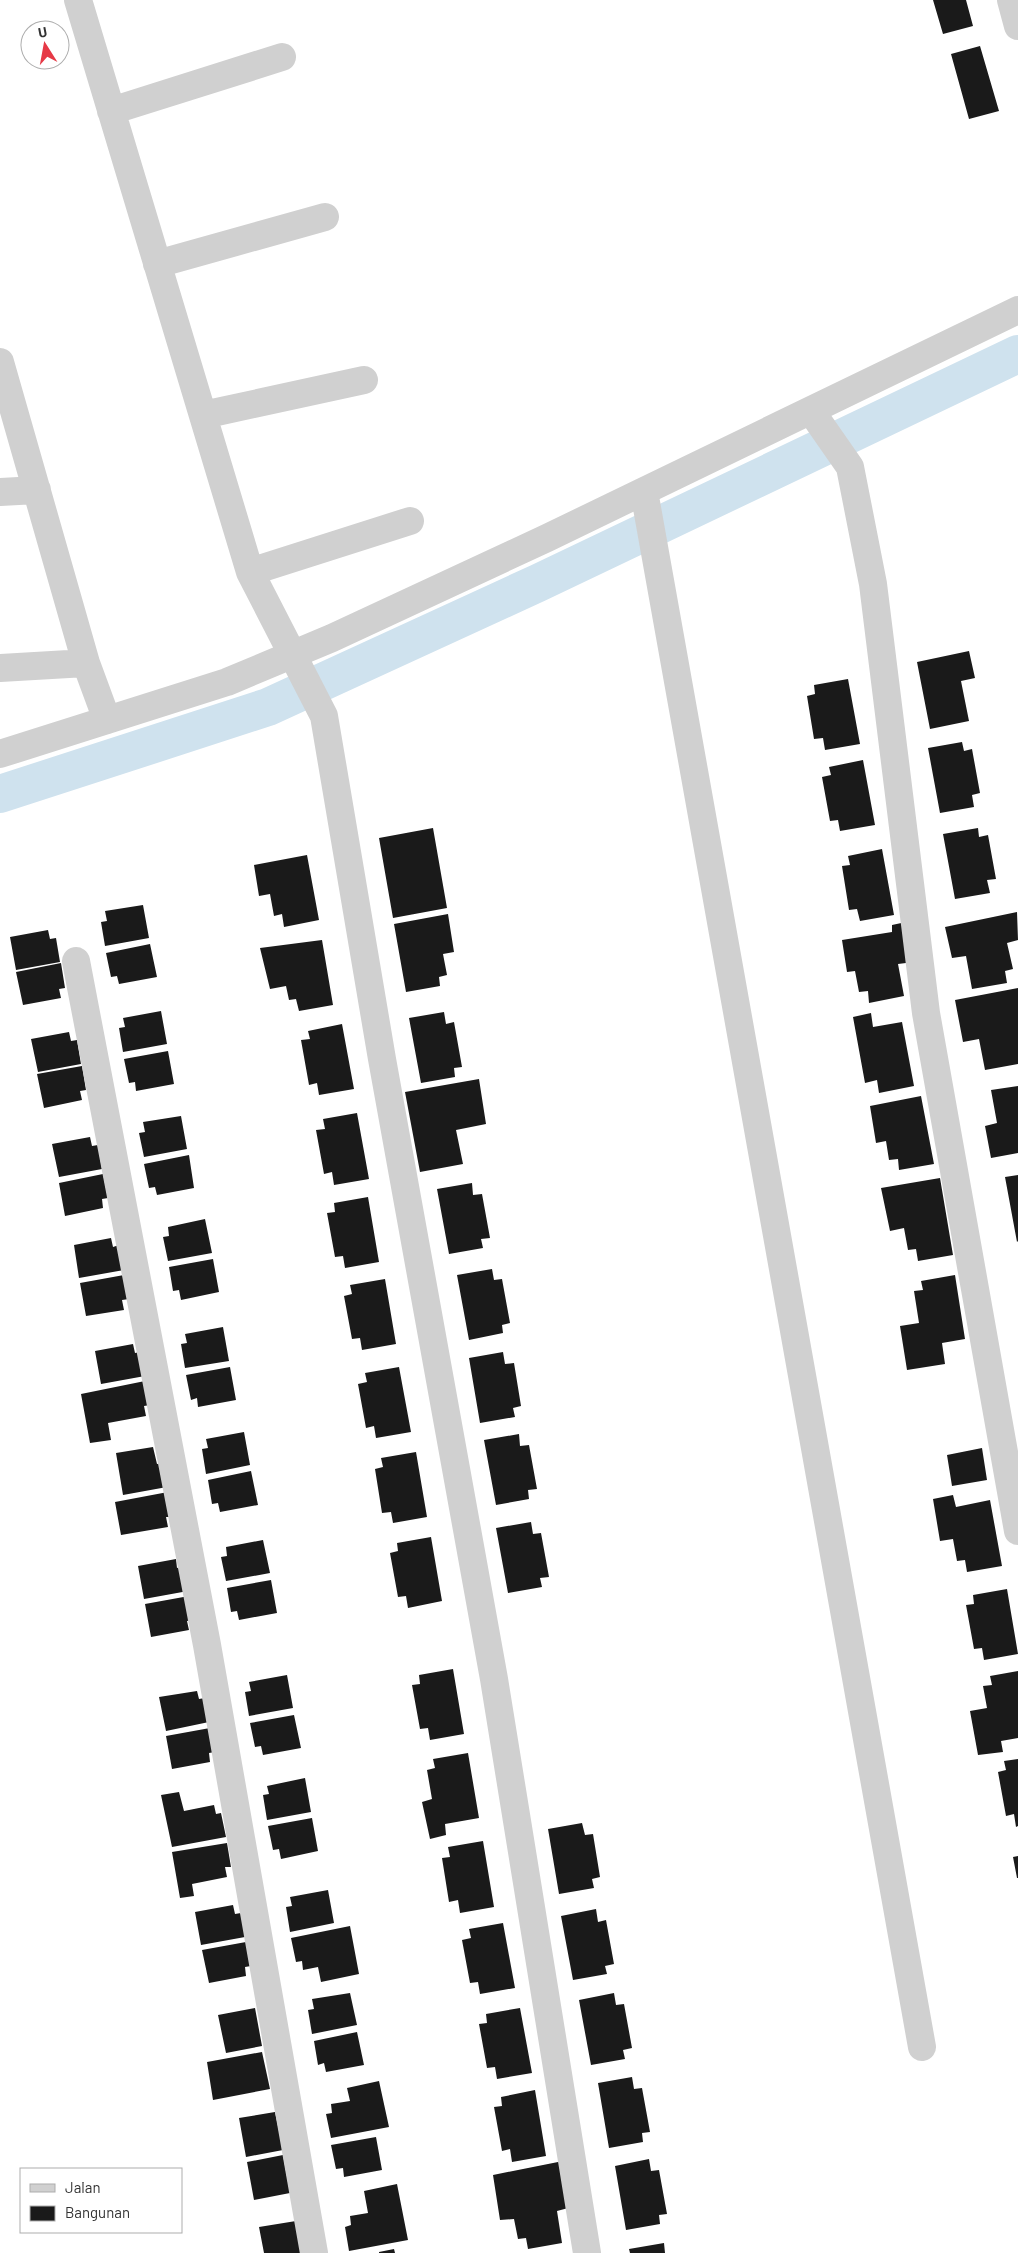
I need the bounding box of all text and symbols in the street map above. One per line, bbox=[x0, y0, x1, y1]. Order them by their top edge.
north arrow bbox=[20, 20, 70, 70]
text: U bbox=[36, 23, 49, 41]
legend bbox=[20, 2168, 182, 2233]
text: Jalan bbox=[65, 2178, 101, 2196]
text: Bangunan bbox=[65, 2203, 130, 2221]

